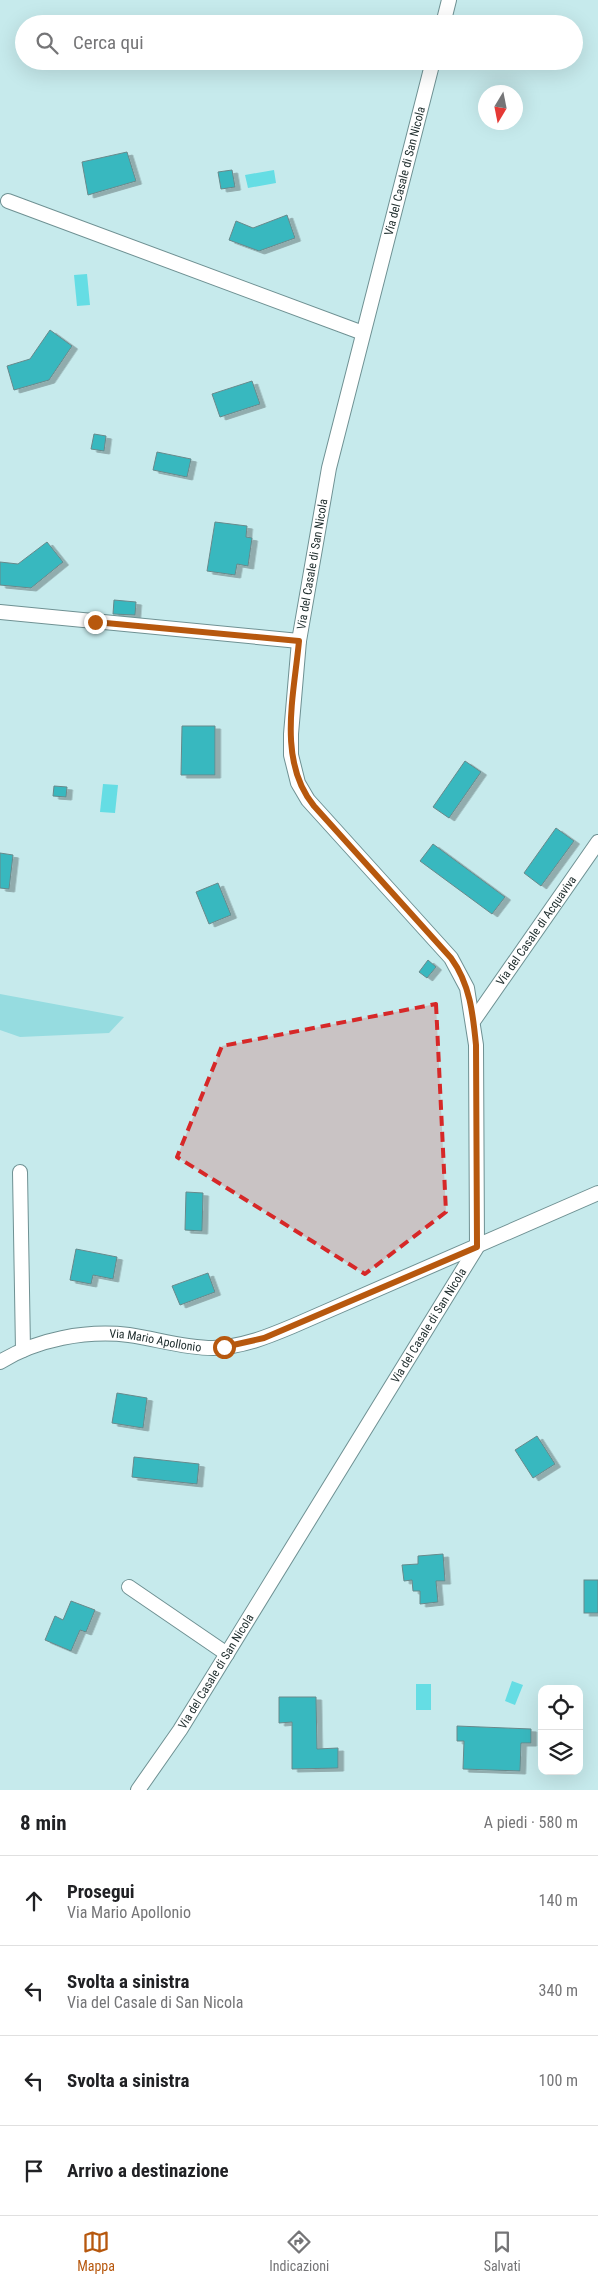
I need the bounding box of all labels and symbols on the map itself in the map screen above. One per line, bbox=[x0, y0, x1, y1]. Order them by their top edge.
north arrow bbox=[478, 85, 523, 130]
street label: Via del Casale di San Nicola bbox=[382, 105, 428, 237]
street label: Via del Casale di San Nicola bbox=[294, 497, 331, 631]
route end bbox=[84, 611, 107, 634]
street label: Via del Casale di Acquaviva bbox=[493, 873, 579, 988]
street label: Via del Casale di San Nicola bbox=[388, 1265, 469, 1386]
street label: Via Mario Apollonio bbox=[109, 1327, 202, 1355]
route start bbox=[213, 1336, 236, 1359]
street label: Via del Casale di San Nicola bbox=[175, 1611, 257, 1731]

